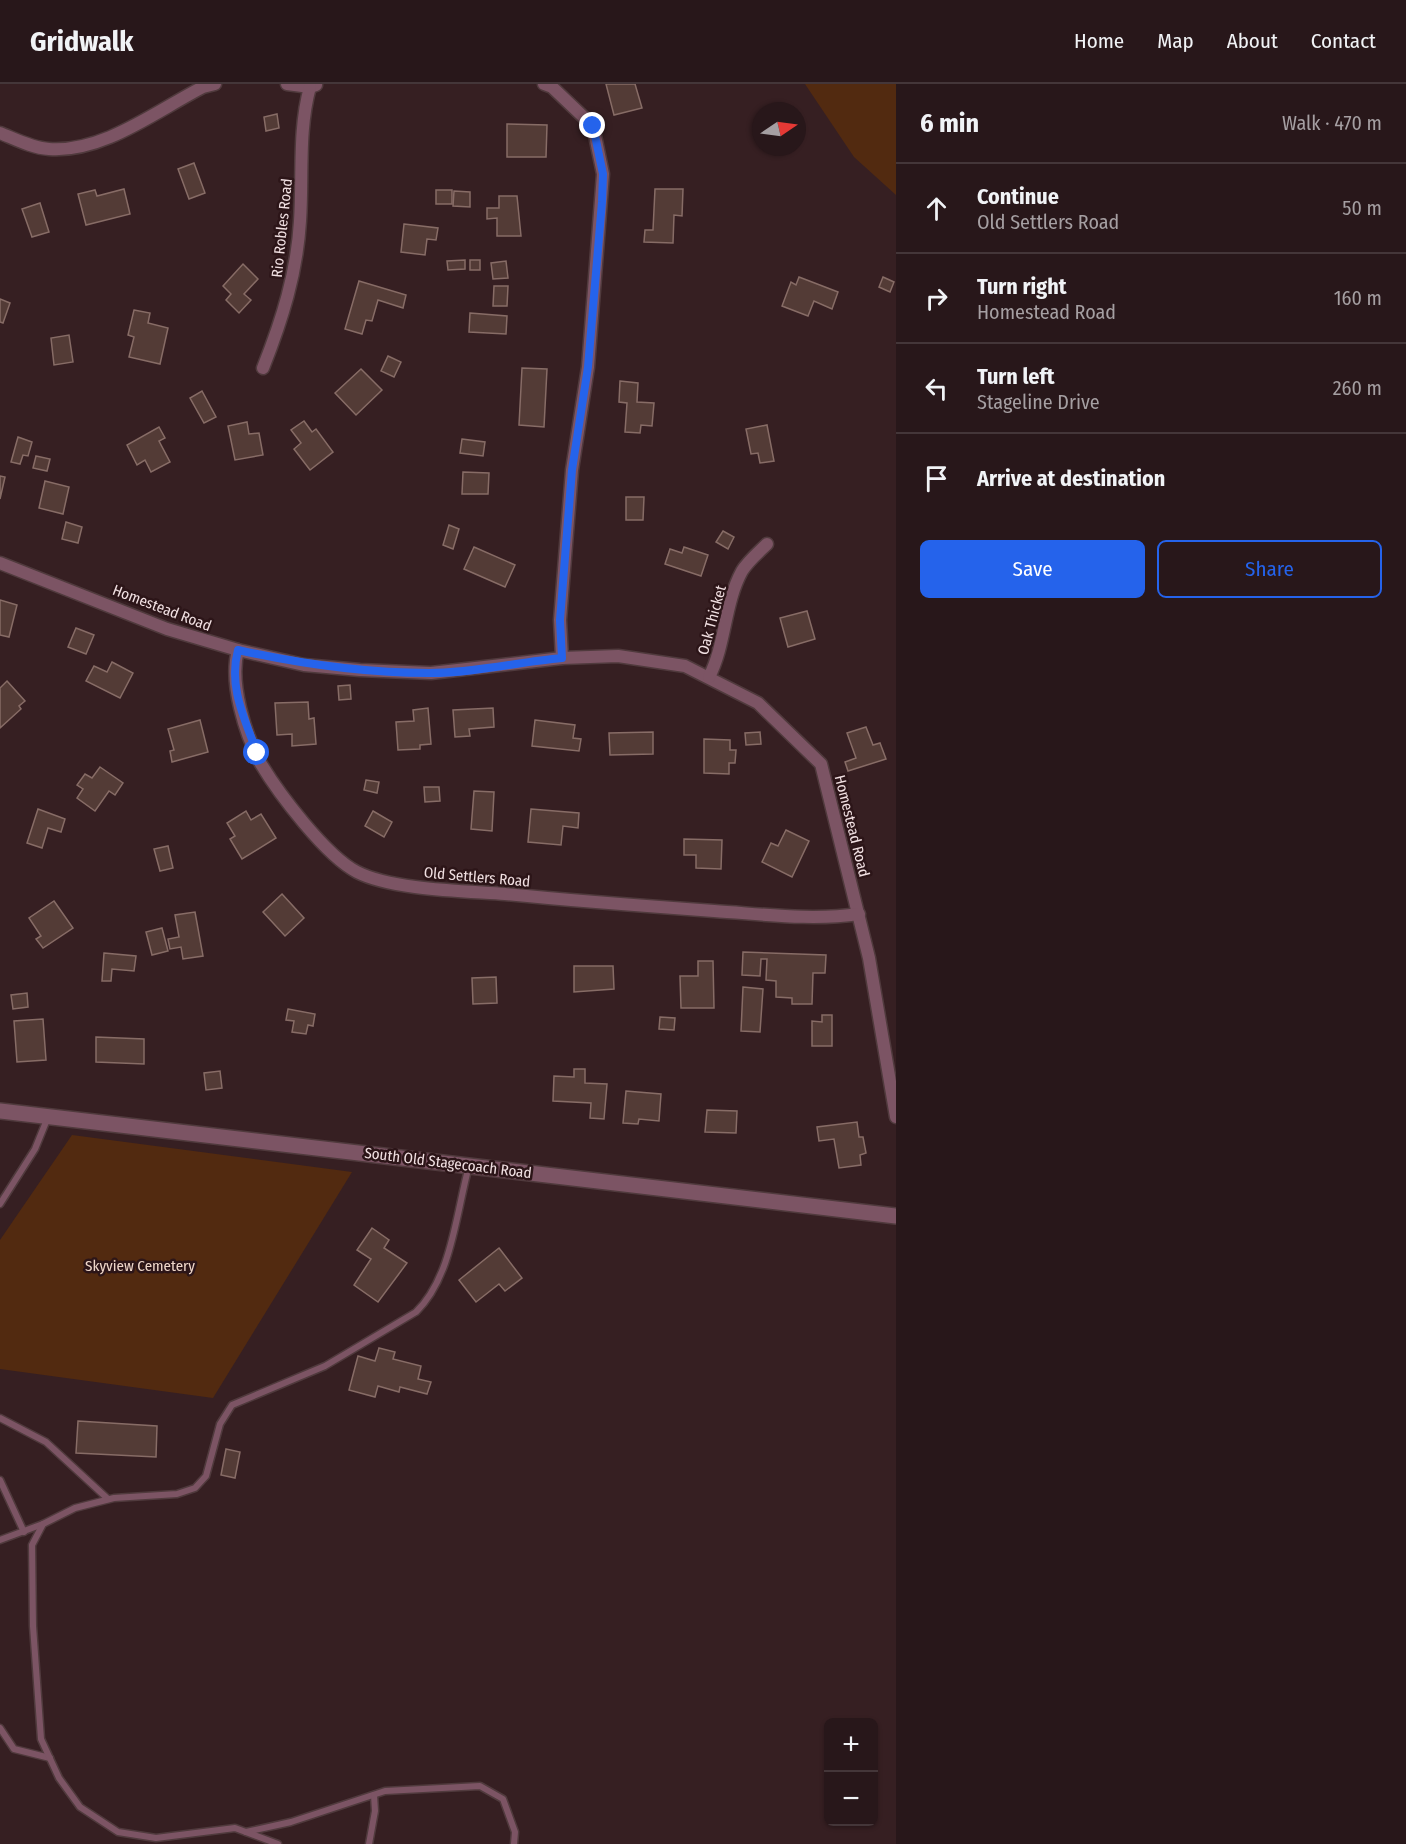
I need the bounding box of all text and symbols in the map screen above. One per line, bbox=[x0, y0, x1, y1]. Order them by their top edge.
text: Gridwalk bbox=[30, 25, 134, 58]
text: Home bbox=[1074, 28, 1124, 54]
text: Map bbox=[1157, 28, 1194, 54]
text: About bbox=[1227, 28, 1278, 54]
text: Contact bbox=[1311, 28, 1376, 54]
north arrow bbox=[752, 102, 806, 156]
text: 6 min bbox=[920, 108, 979, 139]
text: Walk · 470 m bbox=[1282, 111, 1382, 135]
route end bbox=[579, 112, 605, 138]
street label: Rio Robles Road bbox=[268, 178, 296, 278]
text: Continue bbox=[977, 183, 1059, 210]
icon: ahead bbox=[920, 192, 953, 225]
text: 50 m bbox=[1342, 196, 1382, 220]
text: Old Settlers Road bbox=[977, 210, 1119, 234]
text: Turn right bbox=[977, 273, 1066, 300]
icon: right bbox=[920, 282, 953, 315]
text: 160 m bbox=[1334, 286, 1382, 310]
text: Homestead Road bbox=[977, 300, 1116, 324]
text: Turn left bbox=[977, 363, 1055, 390]
icon: left bbox=[920, 372, 953, 405]
text: 260 m bbox=[1333, 376, 1382, 400]
text: Stageline Drive bbox=[977, 390, 1100, 414]
icon: arrive bbox=[920, 462, 953, 495]
text: Arrive at destination bbox=[977, 465, 1165, 492]
button: Save bbox=[920, 540, 1145, 598]
button: Share bbox=[1157, 540, 1382, 598]
street label: Homestead Road bbox=[110, 581, 214, 635]
street label: Oak Thicket bbox=[694, 583, 730, 657]
route start bbox=[243, 739, 269, 765]
street label: Homestead Road bbox=[831, 773, 873, 879]
street label: Old Settlers Road bbox=[423, 863, 531, 891]
street label: South Old Stagecoach Road bbox=[363, 1144, 533, 1182]
park label: Skyview Cemetery bbox=[85, 1257, 195, 1275]
map controls bbox=[824, 1718, 878, 1826]
button: + bbox=[824, 1718, 878, 1772]
button: − bbox=[824, 1772, 878, 1826]

